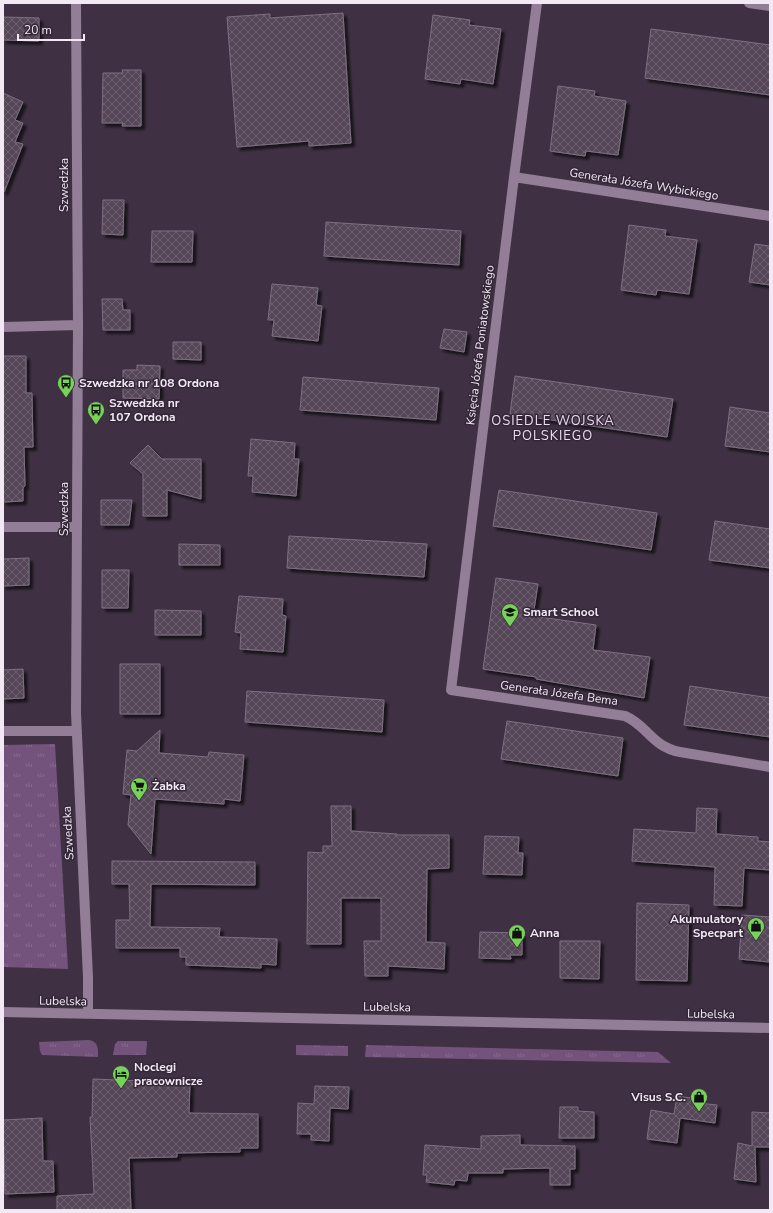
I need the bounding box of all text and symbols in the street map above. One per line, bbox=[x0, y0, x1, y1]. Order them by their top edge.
scale bar bbox=[18, 16, 84, 42]
text: 20 m bbox=[24, 22, 52, 38]
street label: Szwedzka bbox=[56, 158, 72, 212]
street label: Generała Józefa Wybickiego bbox=[568, 164, 720, 204]
street label: Księcia Józefa Poniatowskiego bbox=[462, 264, 498, 426]
bus stop icon: Szwedzka nr 108 Ordona bbox=[56, 373, 76, 398]
place label: Szwedzka nr 108 Ordona bbox=[79, 375, 219, 391]
place label: Szwedzka nr 107 Ordona bbox=[109, 395, 180, 425]
bus stop icon: Szwedzka nr 107 Ordona bbox=[86, 400, 106, 425]
district label: OSIEDLE WOJSKA POLSKIEGO bbox=[491, 412, 615, 445]
street label: Szwedzka bbox=[56, 482, 72, 536]
school or university icon: Smart School bbox=[500, 602, 520, 627]
place label: Smart School bbox=[523, 604, 599, 620]
street label: Generała Józefa Bema bbox=[499, 677, 619, 709]
supermarket icon: Żabka bbox=[129, 776, 149, 801]
place label: Żabka bbox=[152, 778, 186, 794]
street label: Szwedzka bbox=[59, 806, 77, 860]
place label: Akumulatory Specpart bbox=[670, 911, 744, 941]
shop icon: Akumulatory Specpart bbox=[746, 916, 766, 941]
shop icon: Anna bbox=[507, 923, 527, 948]
place label: Anna bbox=[530, 925, 560, 941]
street label: Lubelska bbox=[39, 993, 87, 1009]
street label: Lubelska bbox=[363, 999, 411, 1015]
street label: Lubelska bbox=[687, 1006, 735, 1022]
place label: Noclegi pracownicze bbox=[134, 1059, 203, 1089]
hotel icon: Noclegi pracownicze bbox=[111, 1064, 131, 1089]
shop icon: Visus S.C. bbox=[689, 1087, 709, 1112]
place label: Visus S.C. bbox=[630, 1089, 686, 1105]

